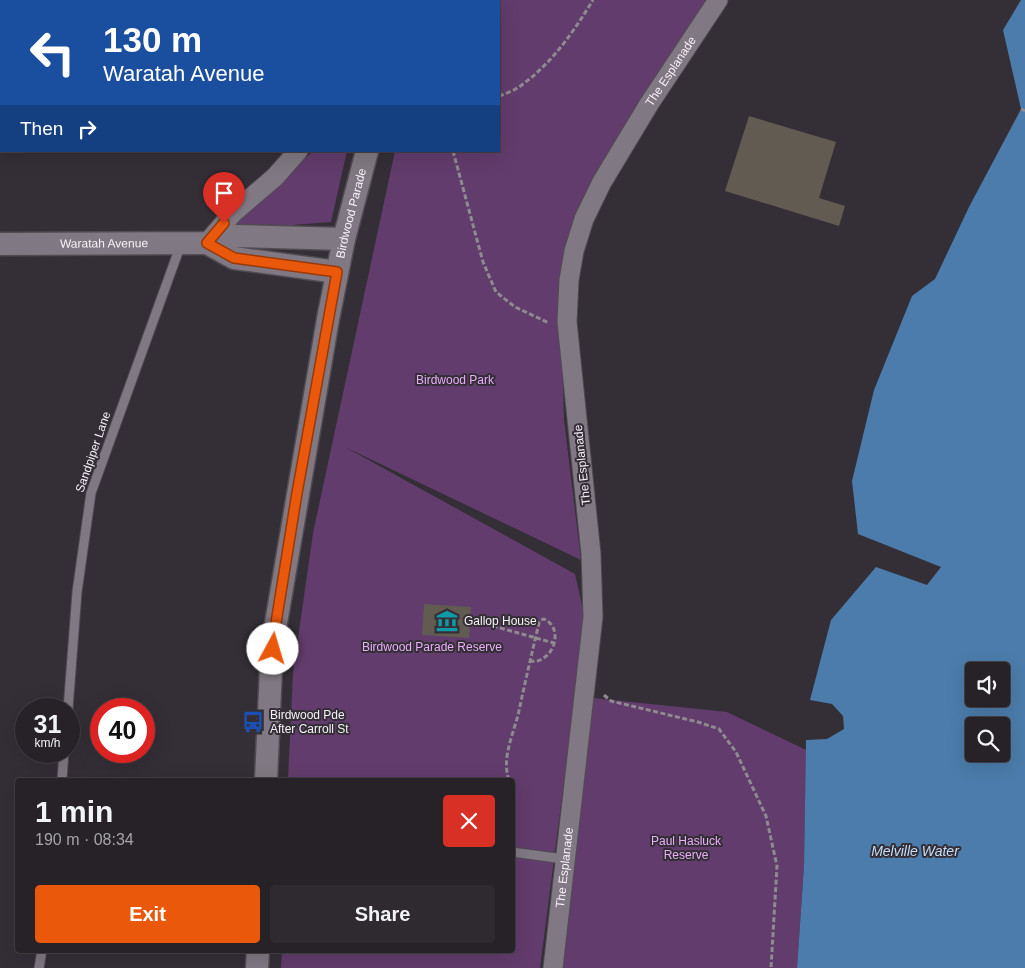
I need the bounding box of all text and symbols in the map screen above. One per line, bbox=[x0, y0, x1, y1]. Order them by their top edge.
icon: left bbox=[20, 20, 85, 85]
text: 130 m bbox=[103, 20, 202, 59]
street label: The Esplanade bbox=[643, 33, 699, 109]
text: Waratah Avenue bbox=[103, 61, 264, 86]
icon: right bbox=[73, 115, 101, 143]
text: Then bbox=[20, 118, 63, 139]
street label: Birdwood Parade bbox=[333, 167, 369, 260]
pin bbox=[203, 172, 245, 223]
icon: arrive bbox=[210, 179, 238, 207]
street label: Waratah Avenue bbox=[60, 236, 148, 251]
park label: Birdwood Park bbox=[416, 373, 495, 387]
street label: Sandpiper Lane bbox=[73, 409, 114, 494]
street label: The Esplanade bbox=[571, 424, 593, 506]
museum icon: Gallop House bbox=[434, 608, 460, 634]
place label: Gallop House bbox=[464, 614, 537, 628]
position arrow bbox=[246, 622, 298, 674]
park label: Birdwood Parade Reserve bbox=[362, 640, 502, 654]
map controls bbox=[965, 662, 1010, 762]
button: sound bbox=[965, 662, 1010, 707]
speed limit sign: 40 bbox=[90, 698, 155, 763]
place label: Birdwood Pde After Carroll St bbox=[270, 708, 349, 736]
bus stop icon: Birdwood Pde After Carroll St bbox=[240, 709, 266, 735]
text: 31 bbox=[34, 710, 61, 738]
button: search bbox=[965, 717, 1010, 762]
text: km/h bbox=[34, 736, 61, 750]
text: 1 min bbox=[35, 795, 113, 828]
button: close bbox=[443, 795, 495, 847]
street label: The Esplanade bbox=[553, 826, 576, 909]
text: 190 m · 08:34 bbox=[35, 831, 134, 848]
park label: Paul Hasluck Reserve bbox=[651, 834, 722, 862]
water label: Melville Water bbox=[871, 843, 960, 859]
button: Exit bbox=[35, 885, 260, 943]
button: Share bbox=[270, 885, 495, 943]

